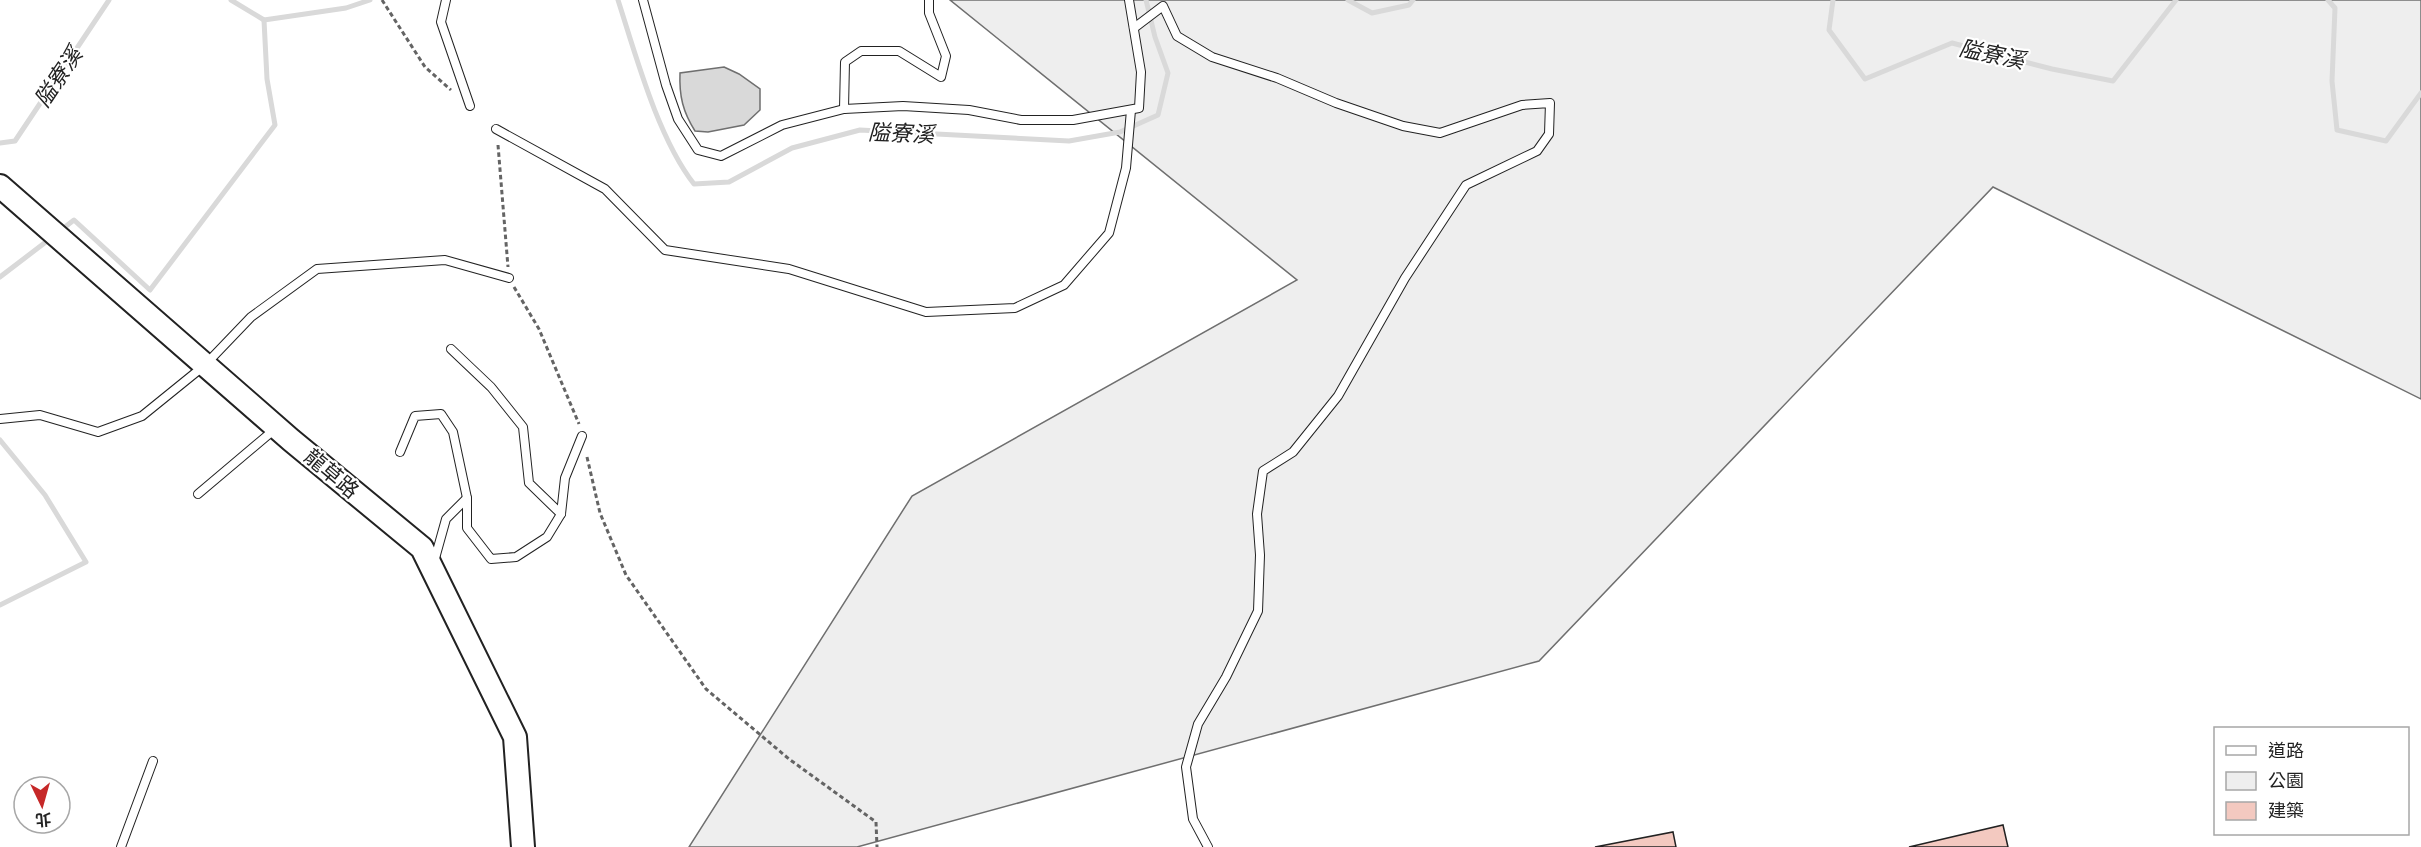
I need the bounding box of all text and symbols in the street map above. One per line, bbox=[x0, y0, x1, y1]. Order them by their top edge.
water label: 隘寮溪 bbox=[1957, 33, 2030, 75]
water label: 隘寮溪 bbox=[28, 39, 90, 112]
water label: 隘寮溪 bbox=[868, 118, 937, 148]
street label: 龍草路 bbox=[300, 443, 364, 503]
legend bbox=[2214, 727, 2409, 835]
text: 道路 bbox=[2268, 739, 2304, 762]
text: 公園 bbox=[2268, 769, 2304, 792]
north arrow bbox=[12, 775, 72, 835]
text: 建築 bbox=[2268, 799, 2304, 822]
text: 北 bbox=[34, 809, 52, 831]

